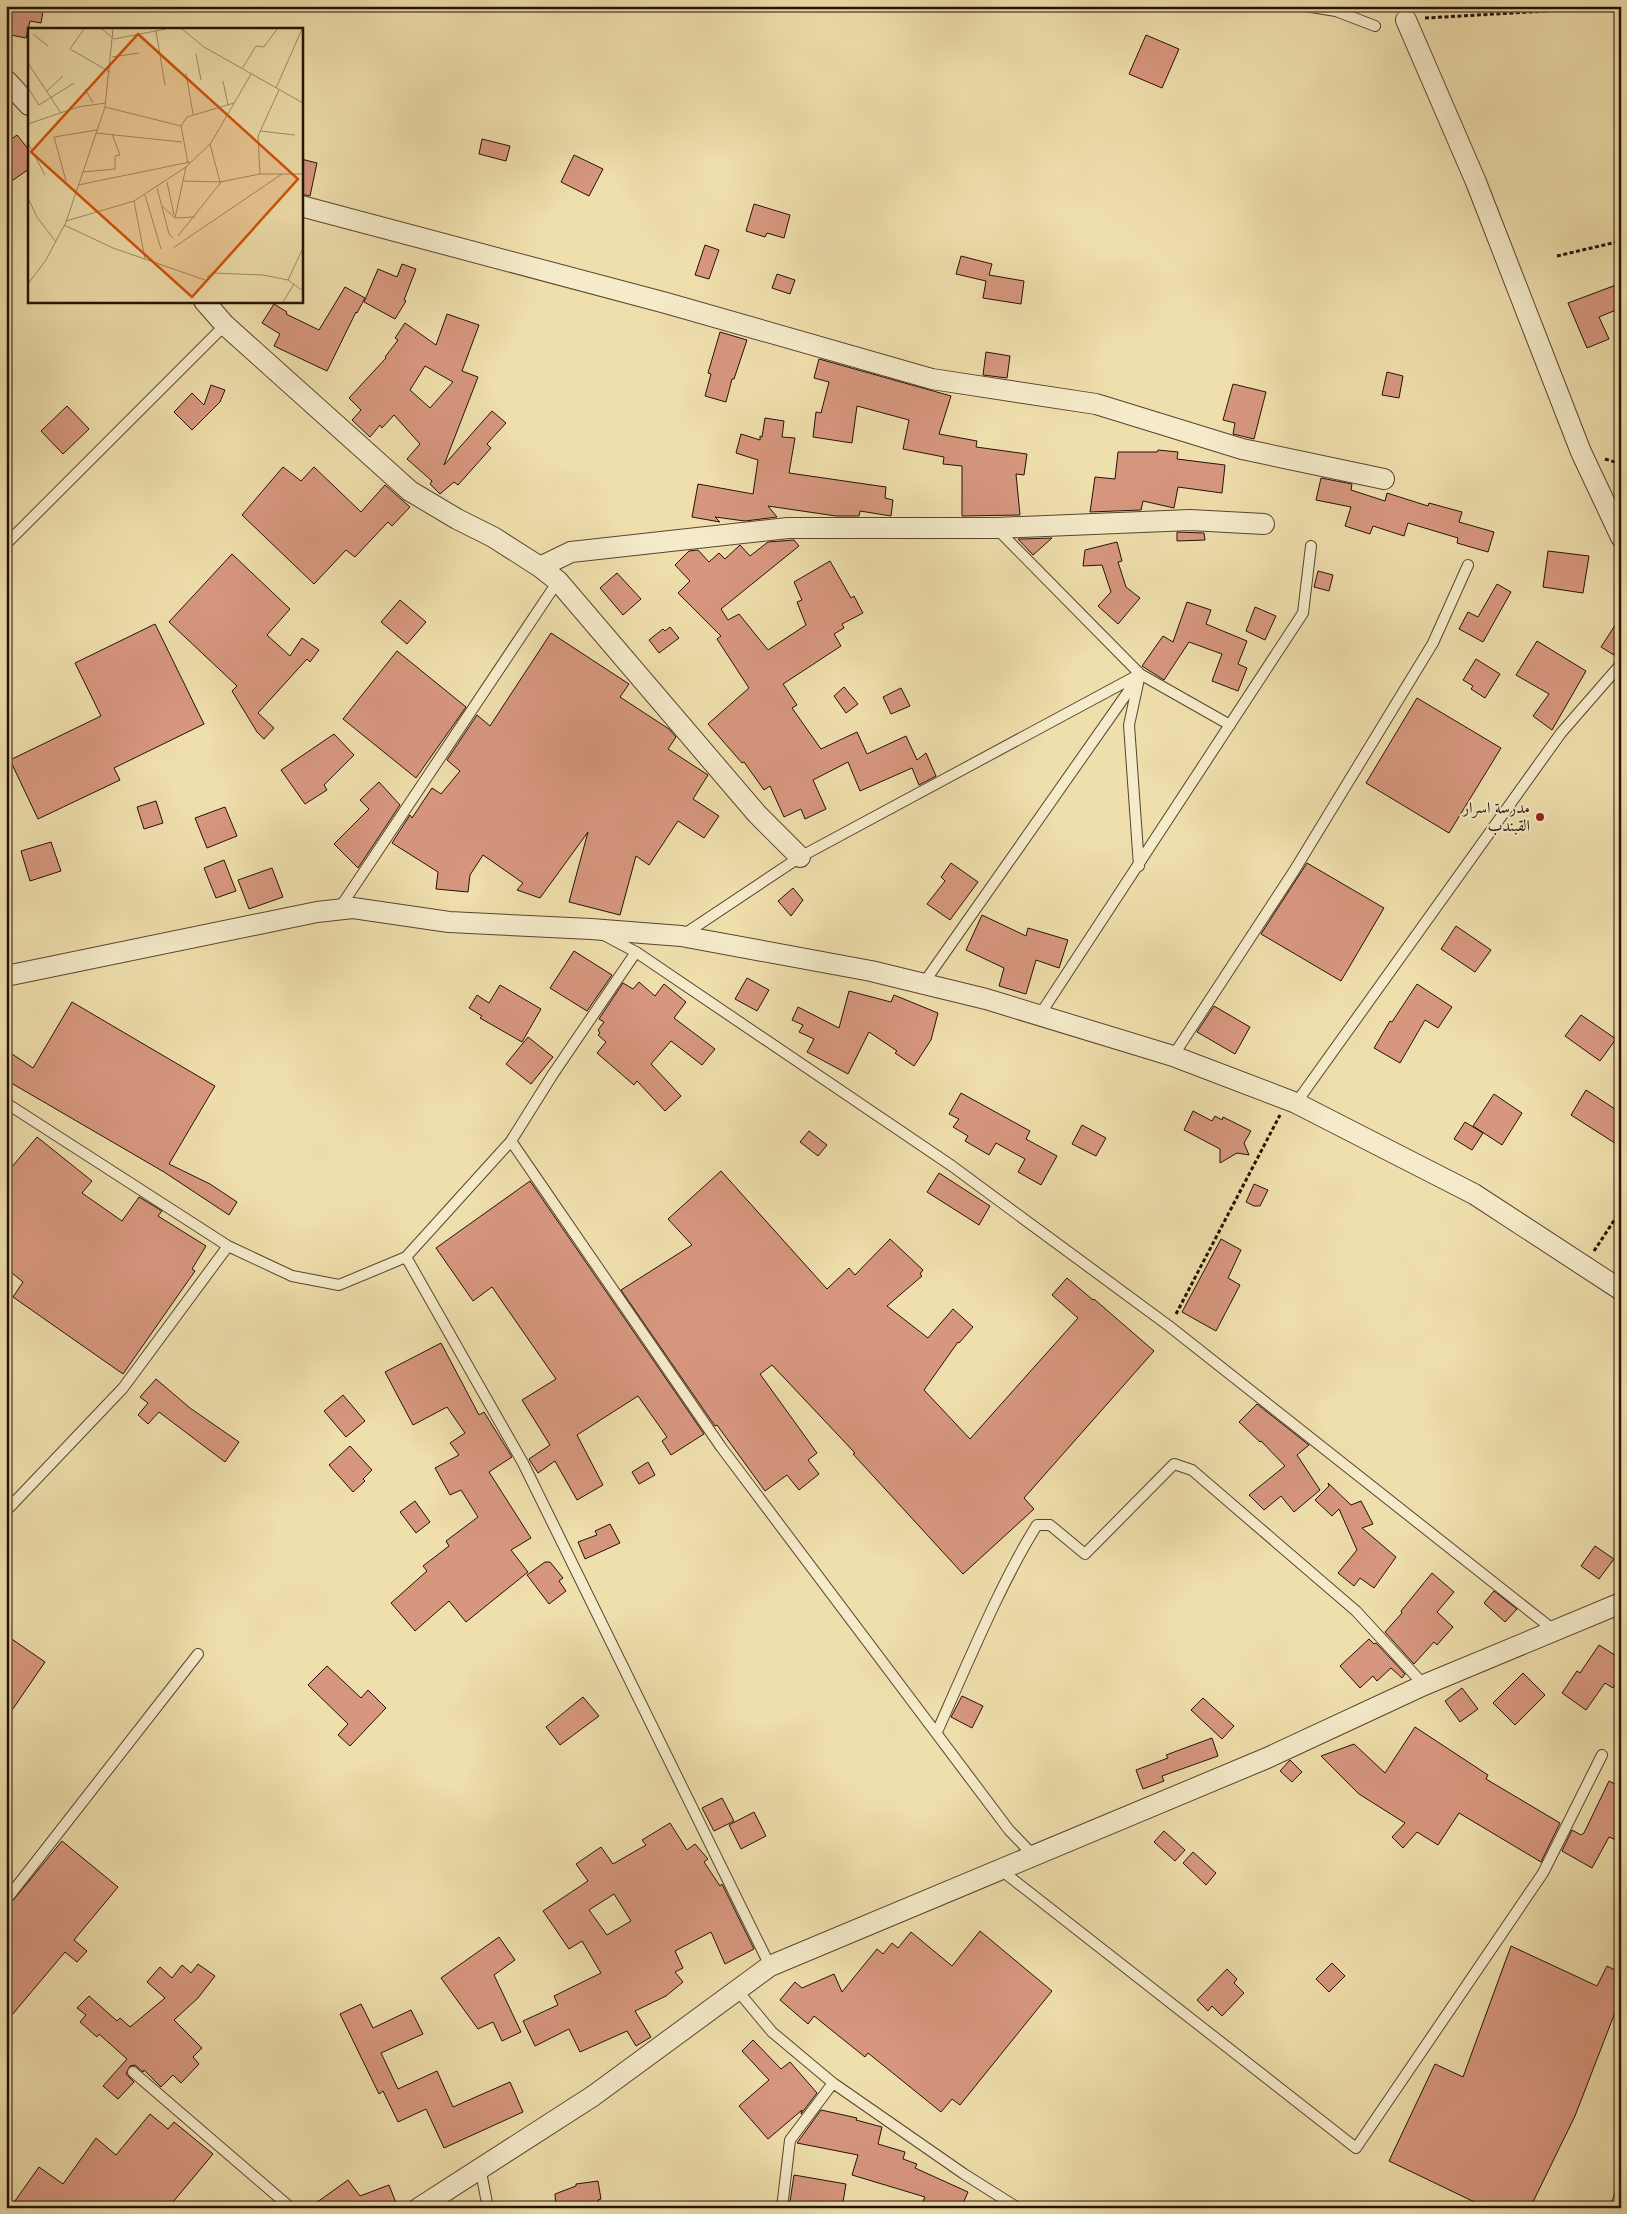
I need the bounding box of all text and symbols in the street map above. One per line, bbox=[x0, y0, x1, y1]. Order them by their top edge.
inset map bbox=[28, 28, 302, 302]
place label: مدرسة اسرار القبندب bbox=[1461, 797, 1530, 837]
marker: مدرسة اسرار القبندب bbox=[1534, 811, 1546, 823]

